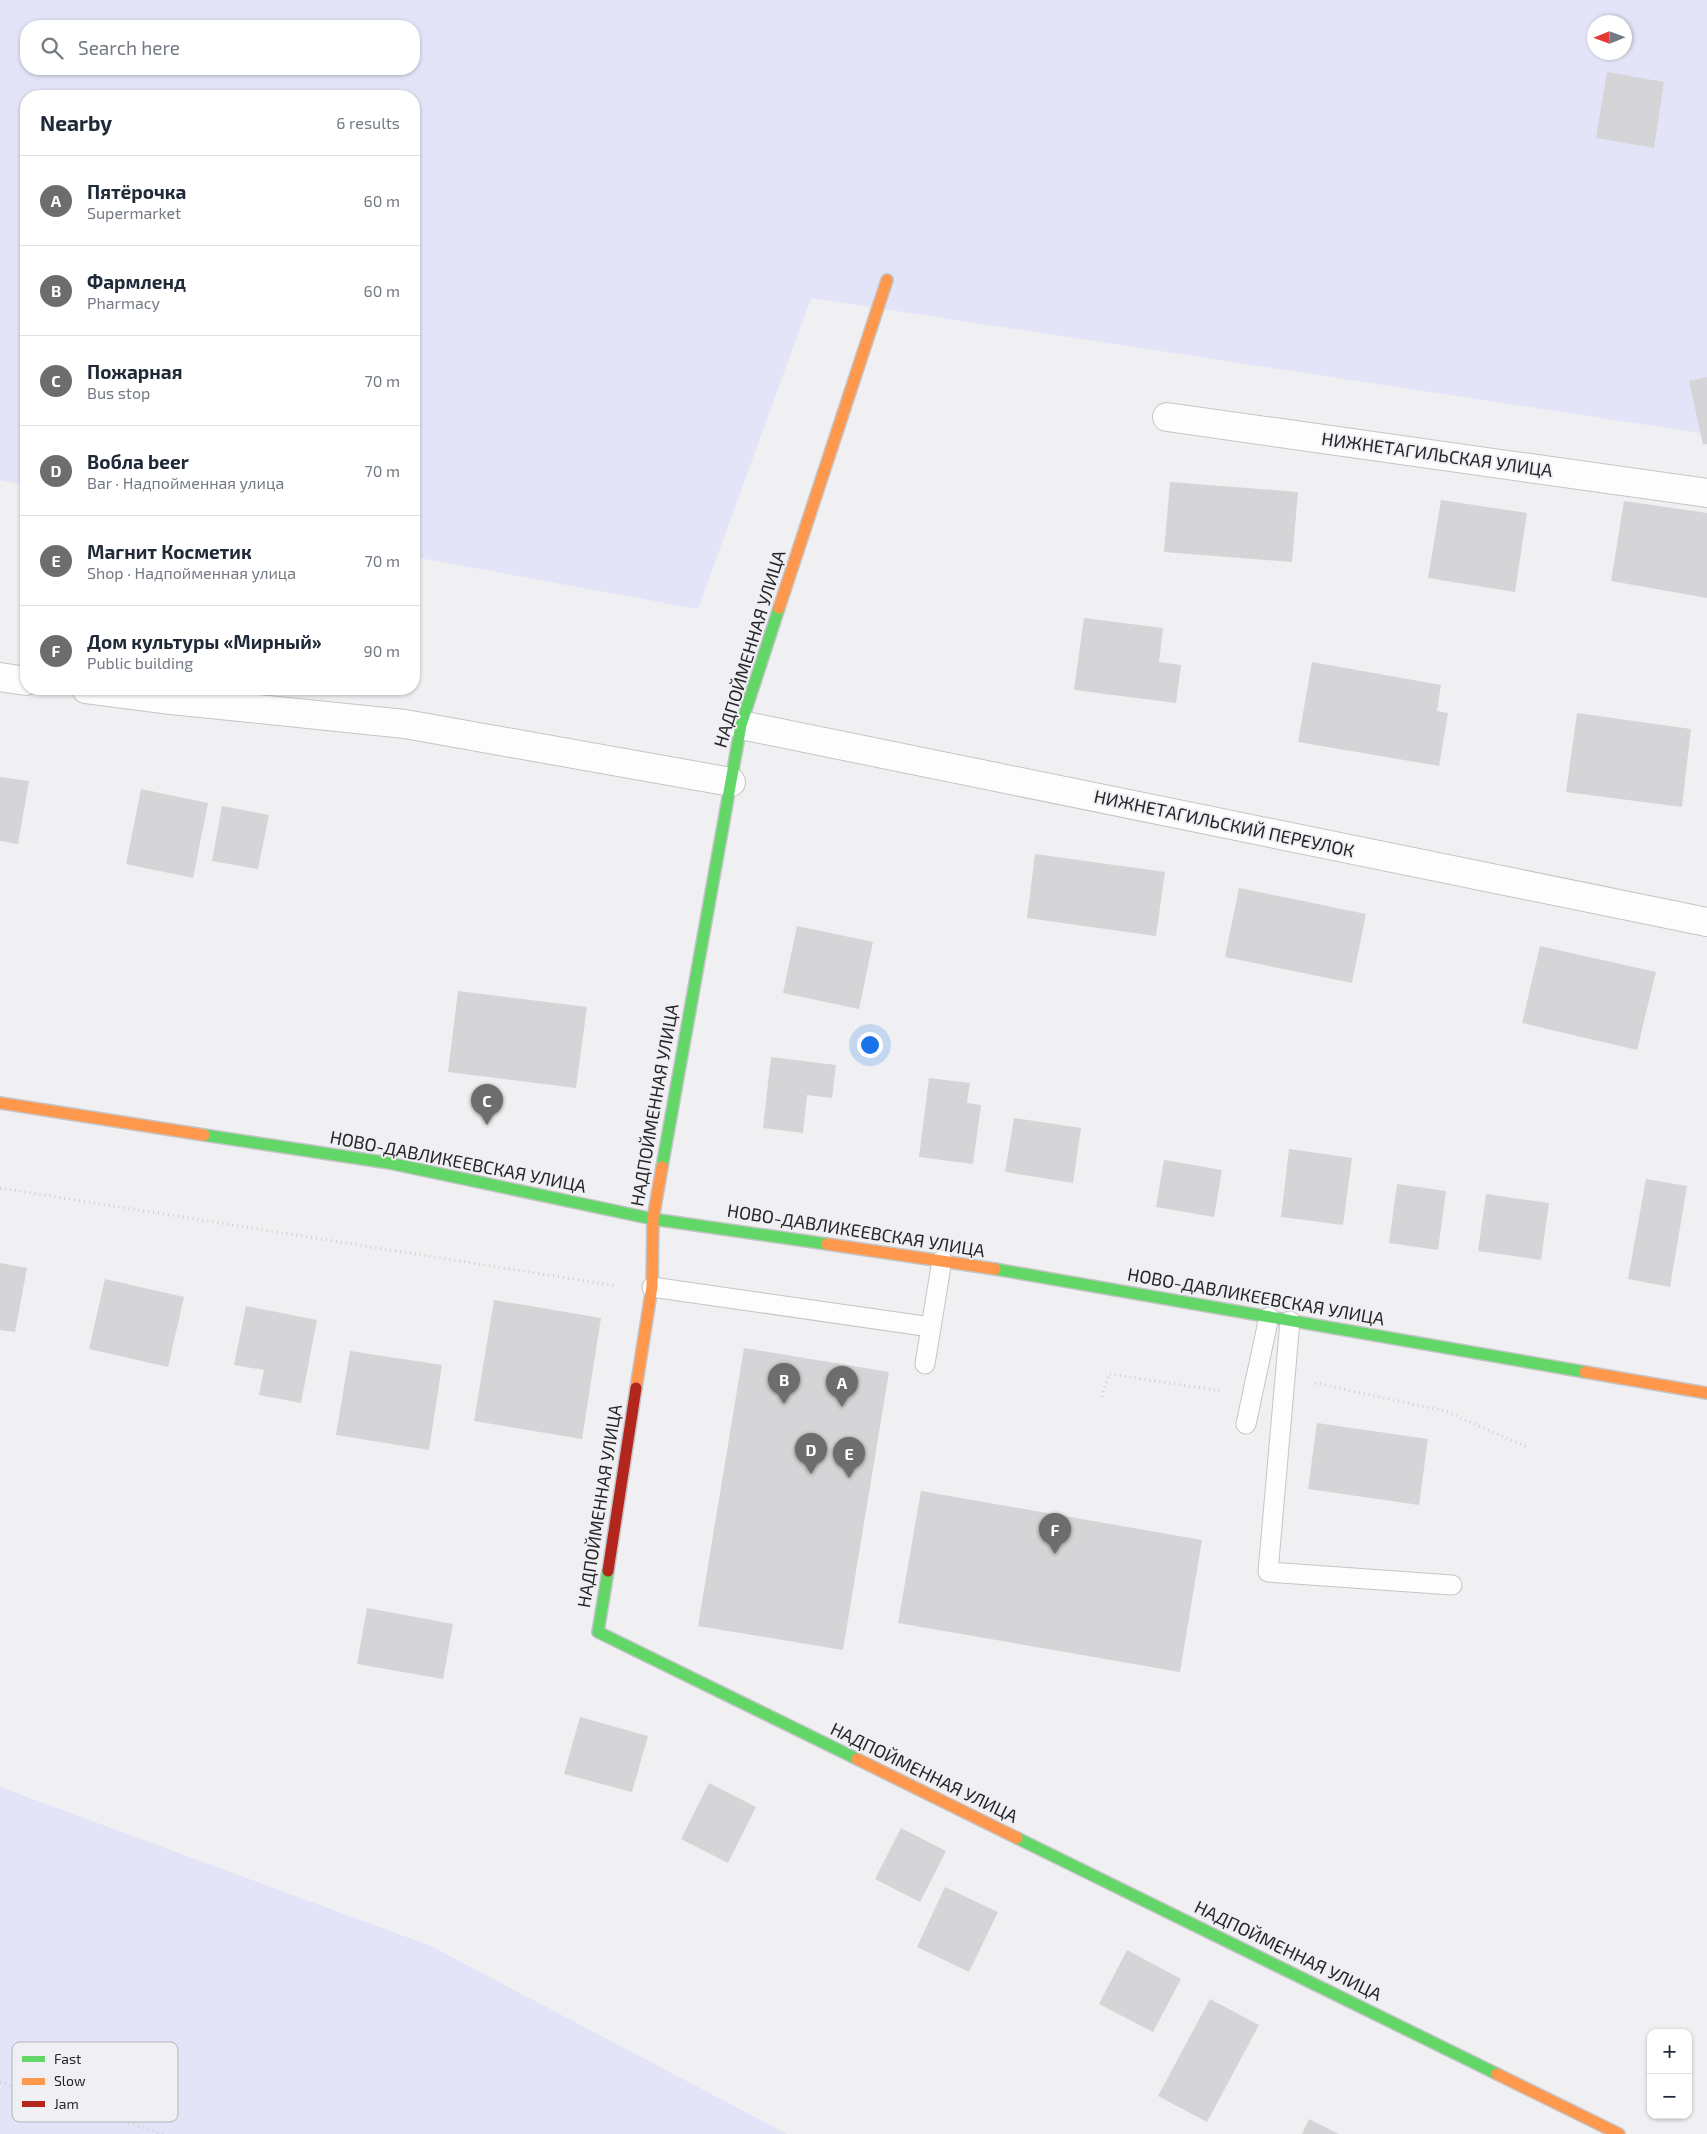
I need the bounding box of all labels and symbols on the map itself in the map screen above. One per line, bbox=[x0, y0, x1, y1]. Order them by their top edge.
north arrow bbox=[1587, 15, 1632, 60]
street label: НИЖНЕТАГИЛЬСКАЯ УЛИЦА bbox=[1320, 427, 1555, 481]
street label: НАДПОЙМЕННАЯ УЛИЦА bbox=[708, 546, 790, 750]
street label: НИЖНЕТАГИЛЬСКИЙ ПЕРЕУЛОК bbox=[1092, 785, 1356, 861]
street label: НАДПОЙМЕННАЯ УЛИЦА bbox=[625, 1001, 683, 1208]
your location bbox=[857, 1032, 883, 1058]
pin: C bbox=[471, 1084, 503, 1125]
street label: НОВО-ДАВЛИКЕЕВСКАЯ УЛИЦА bbox=[328, 1125, 589, 1197]
street label: НОВО-ДАВЛИКЕЕВСКАЯ УЛИЦА bbox=[726, 1199, 987, 1261]
street label: НОВО-ДАВЛИКЕЕВСКАЯ УЛИЦА bbox=[1126, 1263, 1387, 1330]
pin: B bbox=[768, 1363, 800, 1404]
pin: A bbox=[826, 1366, 858, 1407]
street label: НАДПОЙМЕННАЯ УЛИЦА bbox=[572, 1402, 626, 1609]
pin: D bbox=[795, 1433, 827, 1474]
pin: E bbox=[833, 1437, 865, 1478]
pin: F bbox=[1039, 1513, 1071, 1554]
street label: НАДПОЙМЕННАЯ УЛИЦА bbox=[827, 1717, 1022, 1827]
street label: НАДПОЙМЕННАЯ УЛИЦА bbox=[1191, 1895, 1386, 2005]
legend bbox=[12, 2042, 178, 2122]
text: Fast bbox=[54, 2050, 81, 2067]
text: Slow bbox=[54, 2072, 86, 2089]
text: Jam bbox=[54, 2095, 79, 2112]

